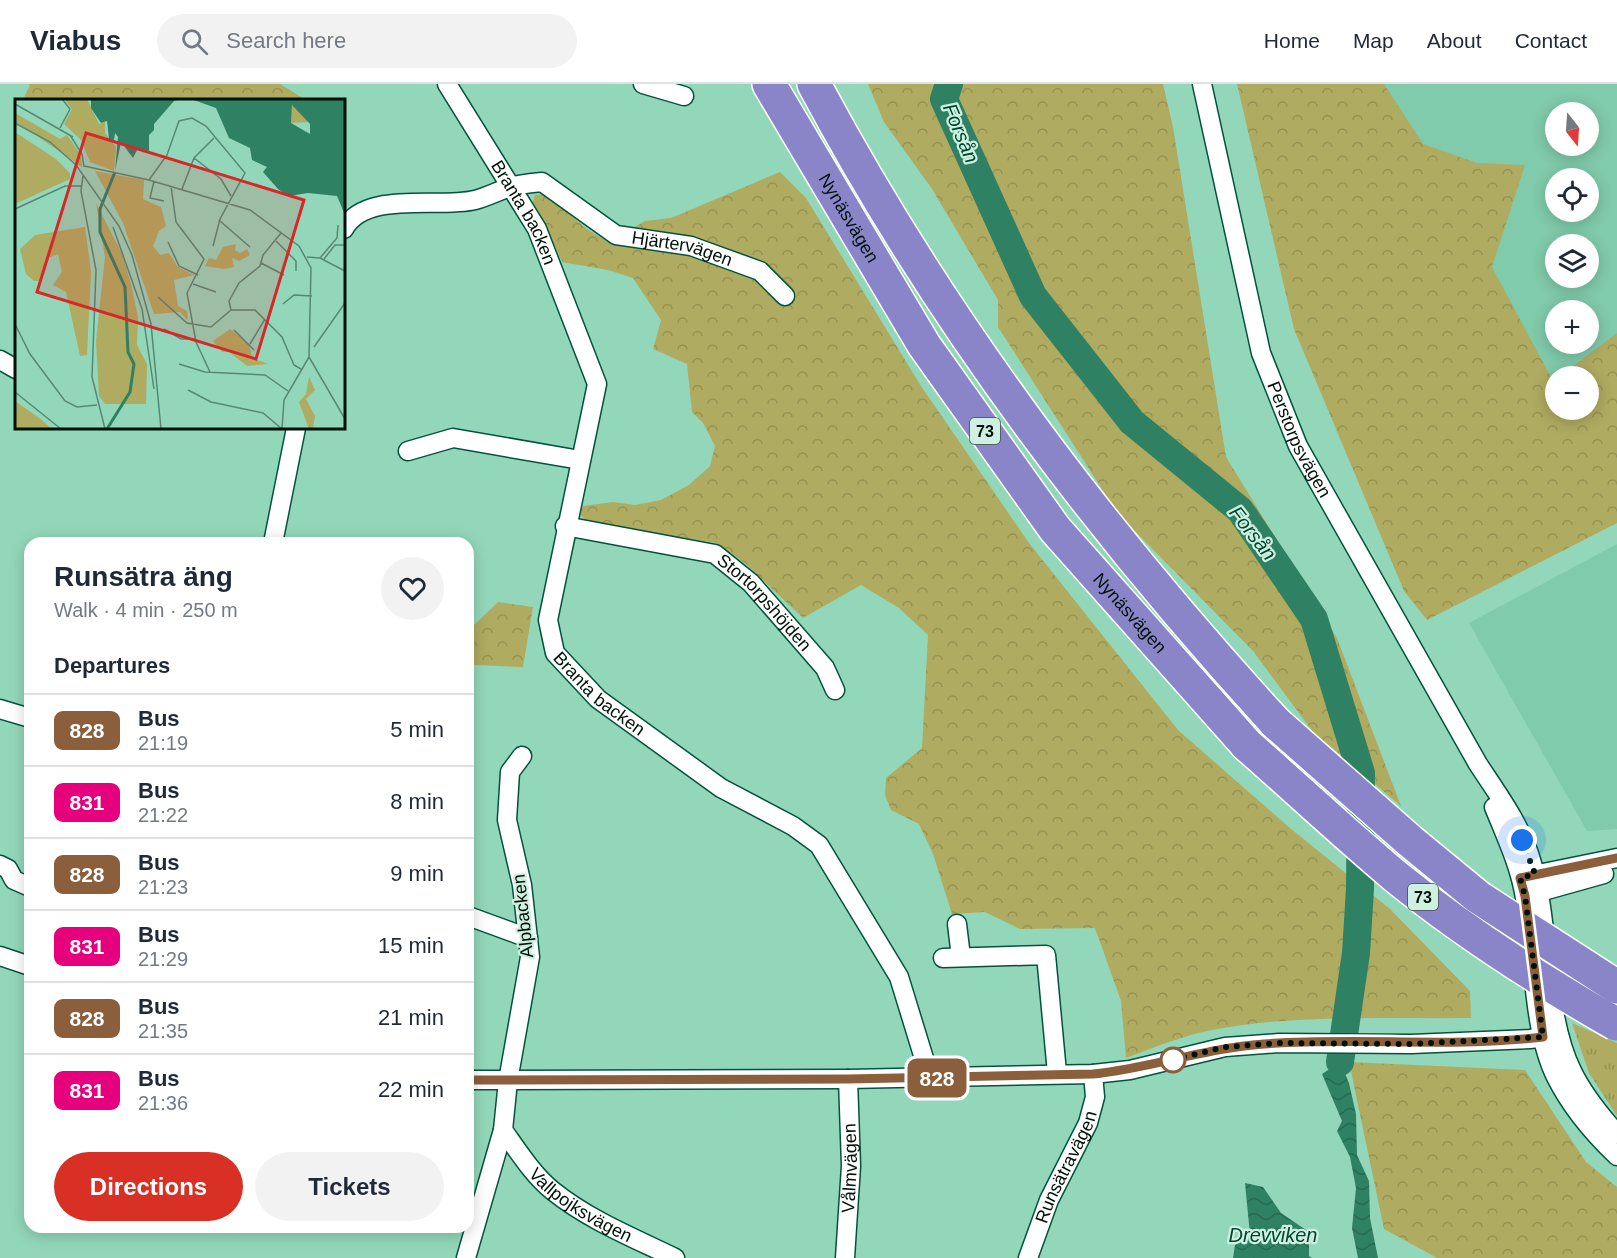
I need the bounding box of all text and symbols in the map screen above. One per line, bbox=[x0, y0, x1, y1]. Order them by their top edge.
search box bbox=[157, 14, 577, 68]
text: Viabus bbox=[30, 25, 121, 56]
icon: search bbox=[178, 25, 211, 58]
text: Search here bbox=[226, 28, 346, 53]
text: Home bbox=[1264, 29, 1320, 52]
text: Map bbox=[1353, 29, 1394, 52]
text: About bbox=[1427, 29, 1482, 52]
text: Contact bbox=[1515, 29, 1587, 52]
inset map bbox=[15, 99, 345, 429]
water label: Forsån bbox=[939, 100, 983, 166]
north arrow bbox=[1545, 102, 1599, 156]
map controls bbox=[1545, 102, 1599, 420]
street label: Branta backen bbox=[487, 157, 560, 268]
button: locate bbox=[1545, 168, 1599, 222]
street label: Nynäsvägen bbox=[815, 170, 883, 266]
street label: Hjärtervägen bbox=[630, 227, 735, 270]
button: layers bbox=[1545, 234, 1599, 288]
button: + bbox=[1545, 300, 1599, 354]
button: − bbox=[1545, 366, 1599, 420]
street label: Perstorpsvägen bbox=[1263, 379, 1335, 501]
road number: 73 bbox=[970, 418, 1000, 444]
water label: Forsån bbox=[1225, 502, 1281, 564]
street label: Stortorpshöjden bbox=[713, 550, 816, 655]
button: heart bbox=[381, 557, 444, 620]
text: Runsätra äng bbox=[54, 561, 233, 592]
street label: Nynäsvägen bbox=[1089, 569, 1171, 657]
text: Walk · 4 min · 250 m bbox=[54, 599, 238, 621]
street label: Branta backen bbox=[549, 648, 649, 740]
text: Departures bbox=[54, 653, 170, 678]
text: Bus bbox=[138, 706, 180, 731]
text: 5 min bbox=[390, 717, 444, 742]
text: 828 bbox=[69, 719, 105, 742]
text: 21:19 bbox=[138, 732, 188, 754]
text: Bus bbox=[138, 778, 180, 803]
text: 8 min bbox=[390, 789, 444, 814]
text: 831 bbox=[69, 791, 105, 814]
text: 21:22 bbox=[138, 804, 188, 826]
your location bbox=[1507, 825, 1537, 855]
text: Bus bbox=[138, 850, 180, 875]
text: 9 min bbox=[390, 861, 444, 886]
text: 828 bbox=[69, 863, 105, 886]
street label: Alpbacken bbox=[509, 873, 537, 959]
text: 21:23 bbox=[138, 876, 188, 898]
road number: 73 bbox=[1408, 884, 1438, 910]
text: Bus bbox=[138, 922, 180, 947]
text: 15 min bbox=[378, 933, 444, 958]
text: 831 bbox=[69, 935, 105, 958]
text: 21:29 bbox=[138, 948, 188, 970]
text: Bus bbox=[138, 994, 180, 1019]
text: 21 min bbox=[378, 1005, 444, 1030]
text: 828 bbox=[69, 1007, 105, 1030]
text: 21:35 bbox=[138, 1020, 188, 1042]
unlabelled marker bbox=[1160, 1047, 1186, 1073]
line badge: 828 bbox=[902, 1058, 972, 1098]
text: Bus bbox=[138, 1066, 180, 1091]
text: 828 bbox=[919, 1067, 955, 1090]
text: 22 min bbox=[378, 1077, 444, 1102]
text: 831 bbox=[69, 1079, 105, 1102]
text: 21:36 bbox=[138, 1092, 188, 1114]
street label: Runsätravägen bbox=[1032, 1109, 1101, 1226]
street label: Vålmvägen bbox=[838, 1123, 861, 1214]
button: Directions bbox=[54, 1152, 243, 1221]
button: Tickets bbox=[255, 1152, 444, 1221]
street label: Vallpojksvägen bbox=[525, 1164, 635, 1246]
water label: Drevviken bbox=[1229, 1224, 1317, 1246]

